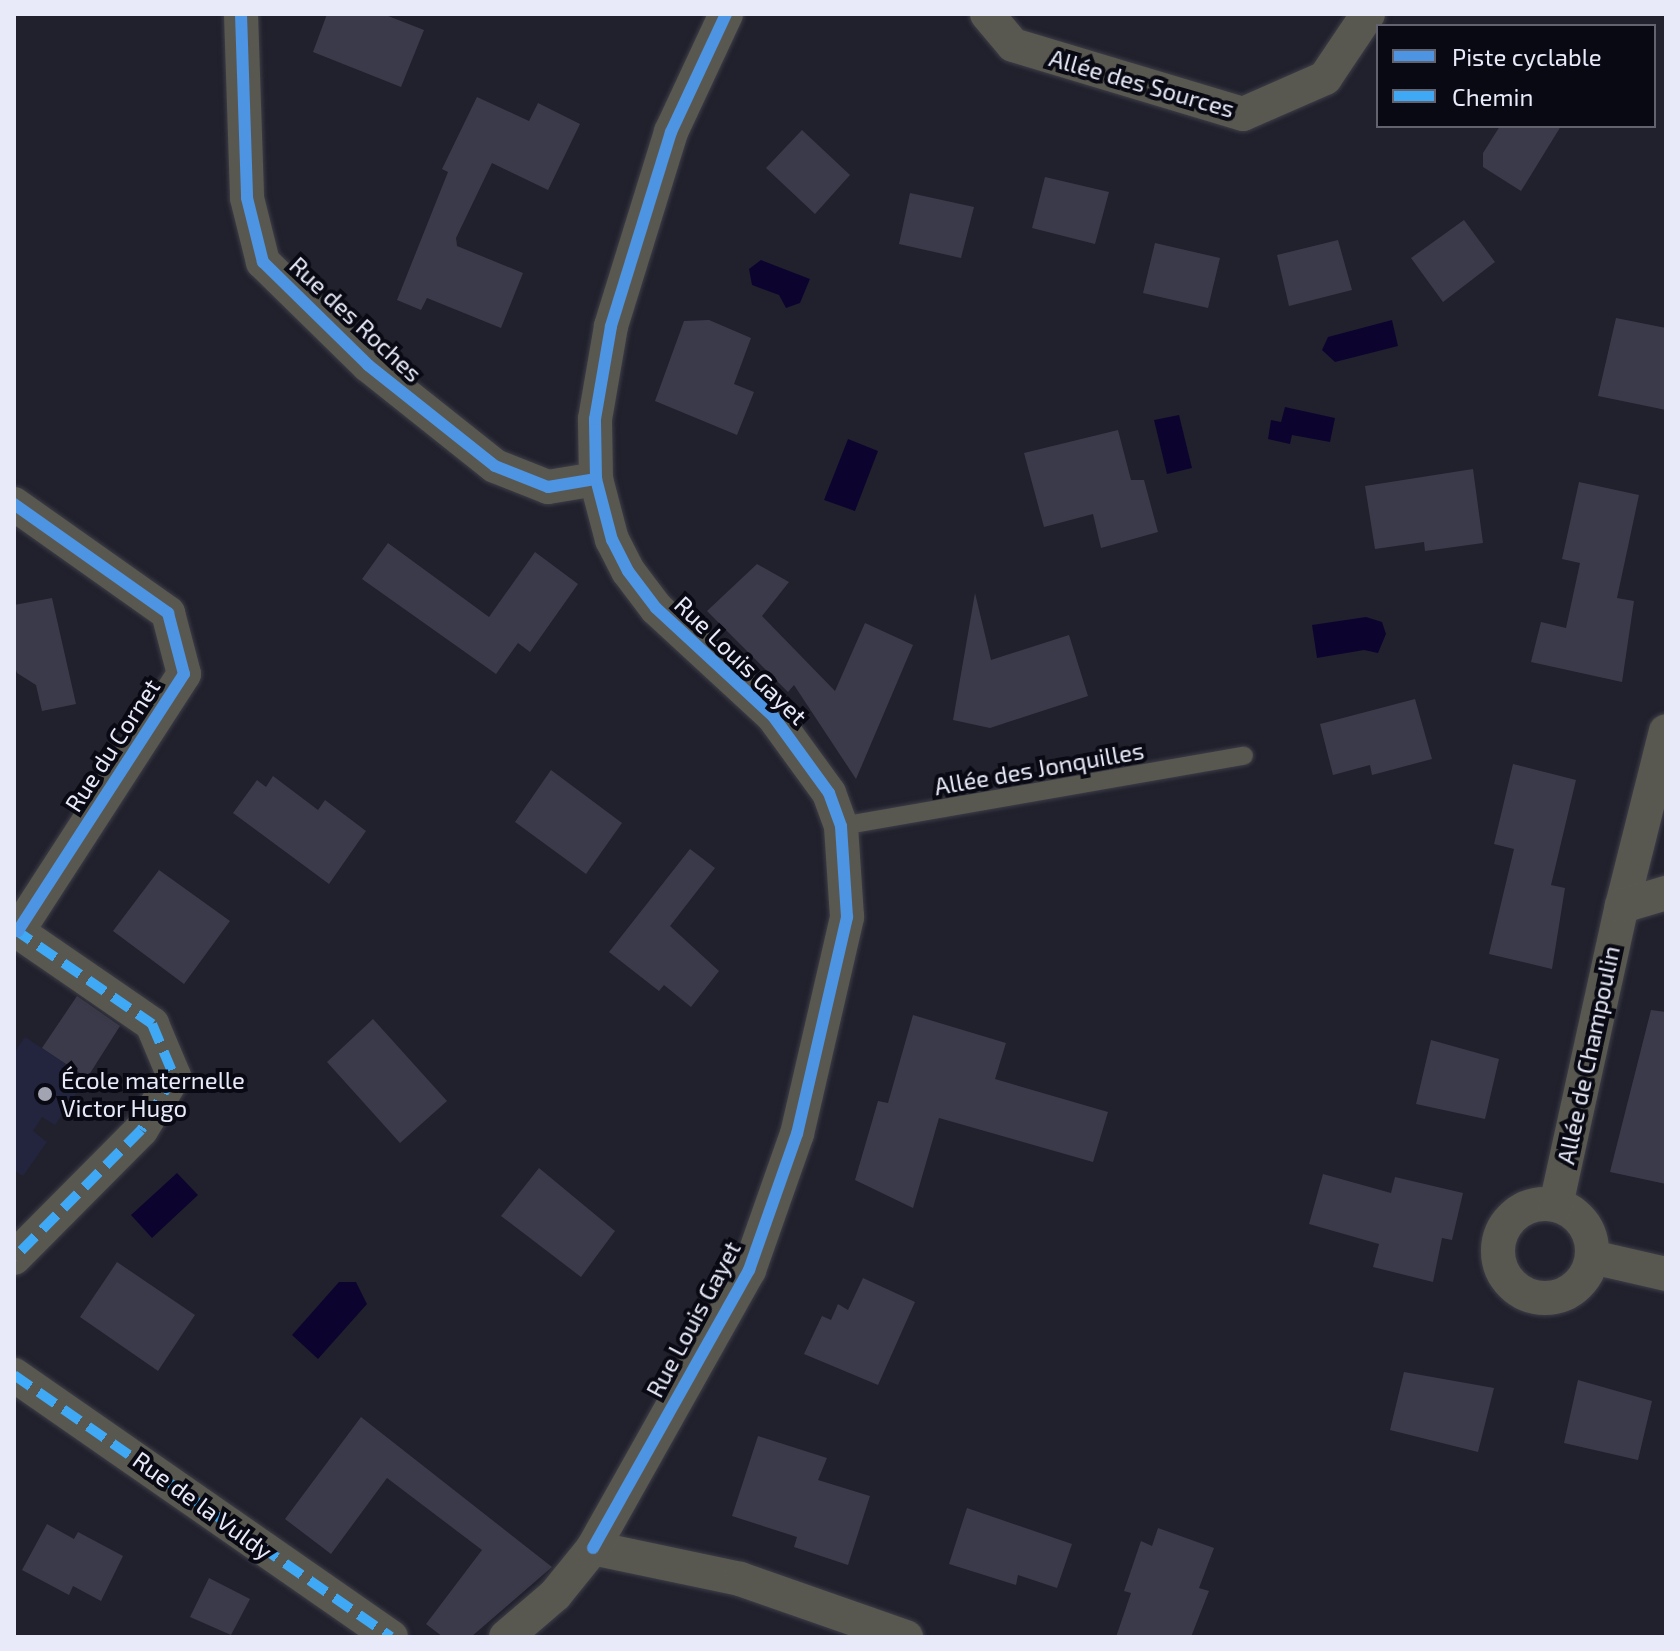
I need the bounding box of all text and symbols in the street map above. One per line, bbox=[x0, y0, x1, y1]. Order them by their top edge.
legend bbox=[1376, 24, 1656, 128]
text: Piste cyclable bbox=[1452, 42, 1602, 71]
street label: Allée des Sources bbox=[1046, 43, 1238, 123]
text: Chemin bbox=[1452, 82, 1533, 111]
street label: Rue des Roches bbox=[284, 250, 428, 388]
street label: Rue Louis Gayet bbox=[669, 590, 813, 730]
street label: Rue du Cornet bbox=[58, 673, 166, 817]
street label: Allée des Jonquilles bbox=[932, 735, 1146, 801]
street label: Allée de Champoulin bbox=[1551, 943, 1625, 1167]
place label: École maternelle Victor Hugo bbox=[61, 1066, 245, 1122]
marker: École maternelle Victor Hugo bbox=[36, 1085, 54, 1103]
street label: Rue Louis Gayet bbox=[640, 1236, 746, 1402]
street label: Rue de la Vuldy bbox=[128, 1445, 278, 1565]

